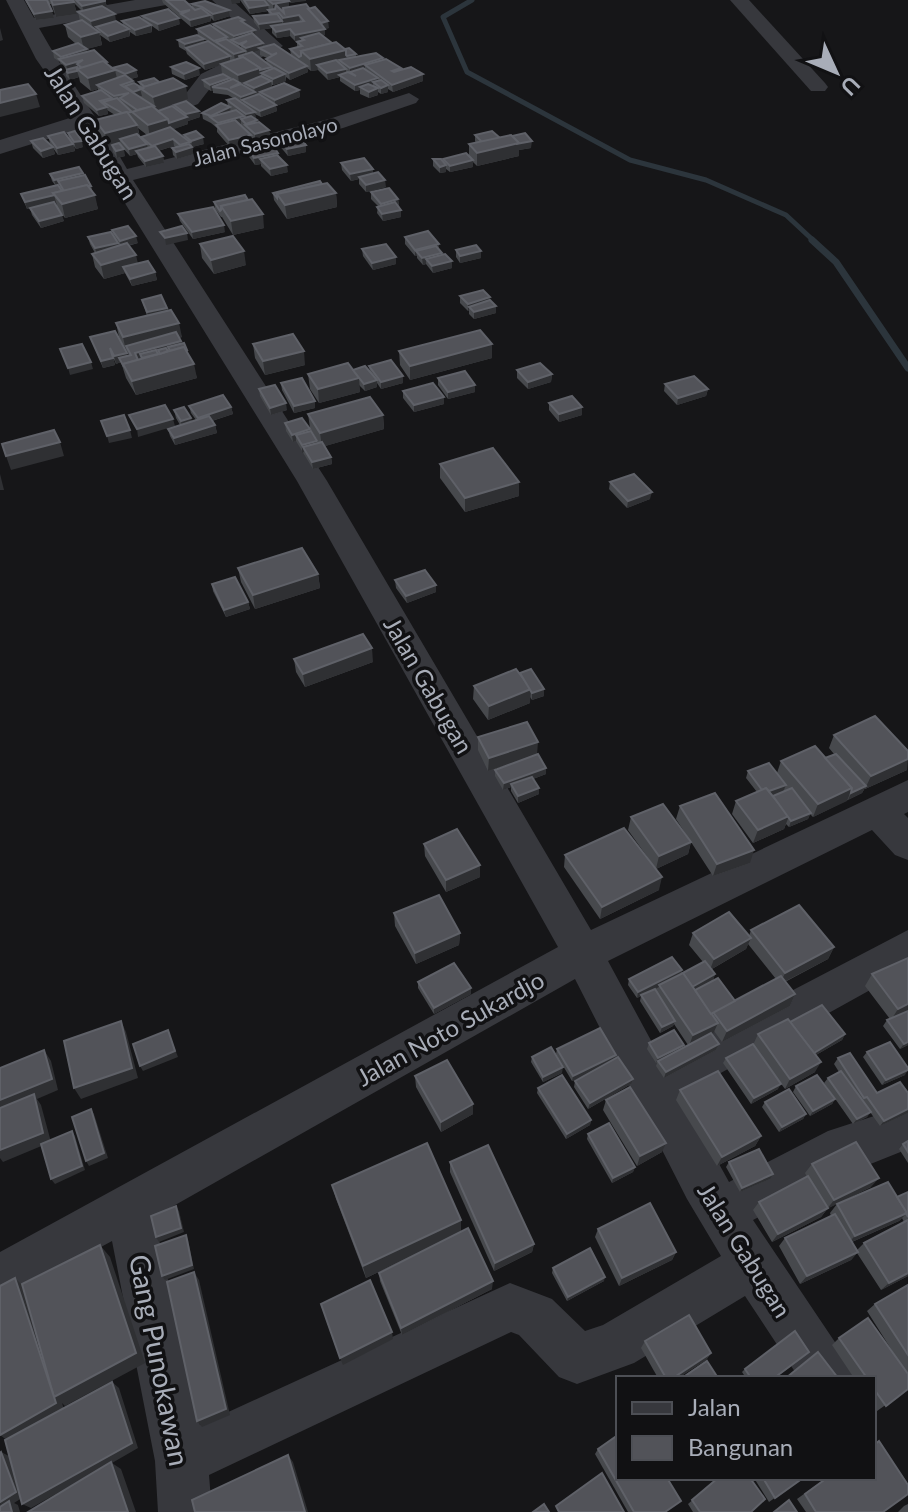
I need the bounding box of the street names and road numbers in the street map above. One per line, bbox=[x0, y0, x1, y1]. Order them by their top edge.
street label: Jalan Gabugan bbox=[39, 60, 145, 204]
street label: Jalan Sasonolayo bbox=[190, 111, 340, 171]
street label: Jalan Gabugan bbox=[378, 612, 480, 758]
street label: Jalan Noto Sukardjo bbox=[351, 964, 549, 1092]
street label: Jalan Gabugan bbox=[692, 1178, 798, 1322]
street label: Gang Punokawan bbox=[123, 1251, 197, 1469]

